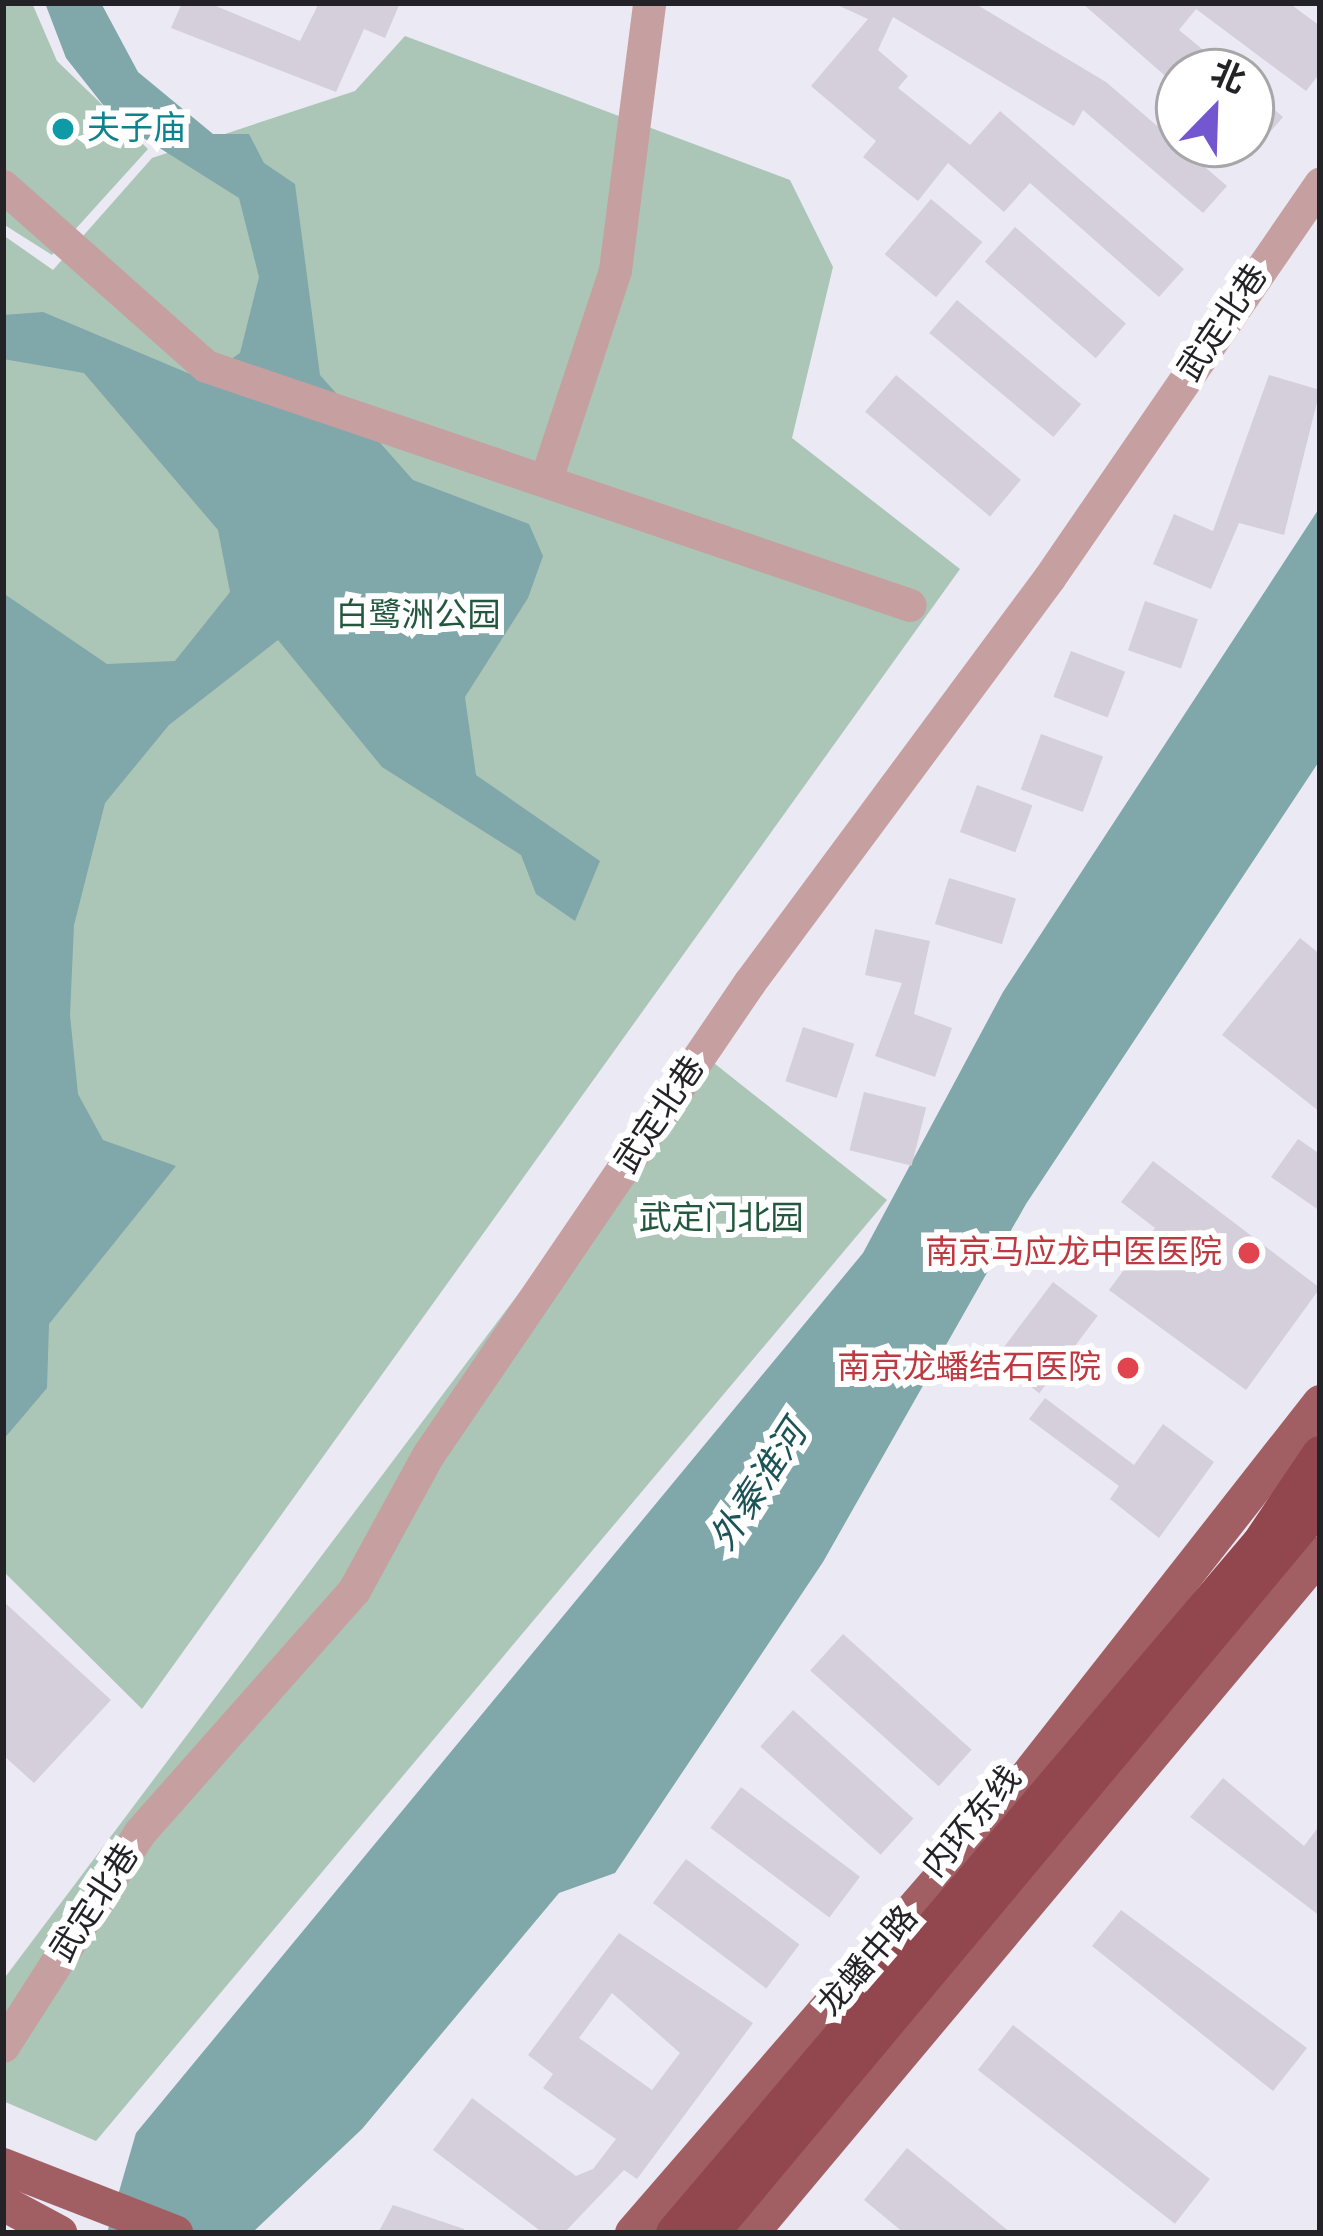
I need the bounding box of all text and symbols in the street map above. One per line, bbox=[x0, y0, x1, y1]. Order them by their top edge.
north arrow bbox=[1155, 48, 1275, 168]
text: 北 bbox=[1204, 50, 1252, 104]
place label: 夫子庙 bbox=[87, 109, 186, 149]
marker: 夫子庙 bbox=[50, 116, 76, 142]
street label: 武定北巷 bbox=[1170, 257, 1276, 389]
park label: 白鹭洲公园 bbox=[336, 596, 500, 636]
street label: 武定北巷 bbox=[607, 1049, 713, 1181]
park label: 武定门北园 bbox=[639, 1199, 803, 1239]
place label: 南京马应龙中医医院 bbox=[925, 1233, 1222, 1273]
marker: 南京马应龙中医医院 bbox=[1233, 1237, 1265, 1269]
place label: 南京龙蟠结石医院 bbox=[837, 1348, 1101, 1388]
marker: 南京龙蟠结石医院 bbox=[1112, 1352, 1144, 1384]
water label: 外秦淮河 bbox=[702, 1414, 816, 1558]
street label: 内环东线 bbox=[914, 1759, 1030, 1885]
street label: 武定北巷 bbox=[42, 1837, 148, 1969]
street label: 龙蟠中路 bbox=[810, 1898, 926, 2024]

